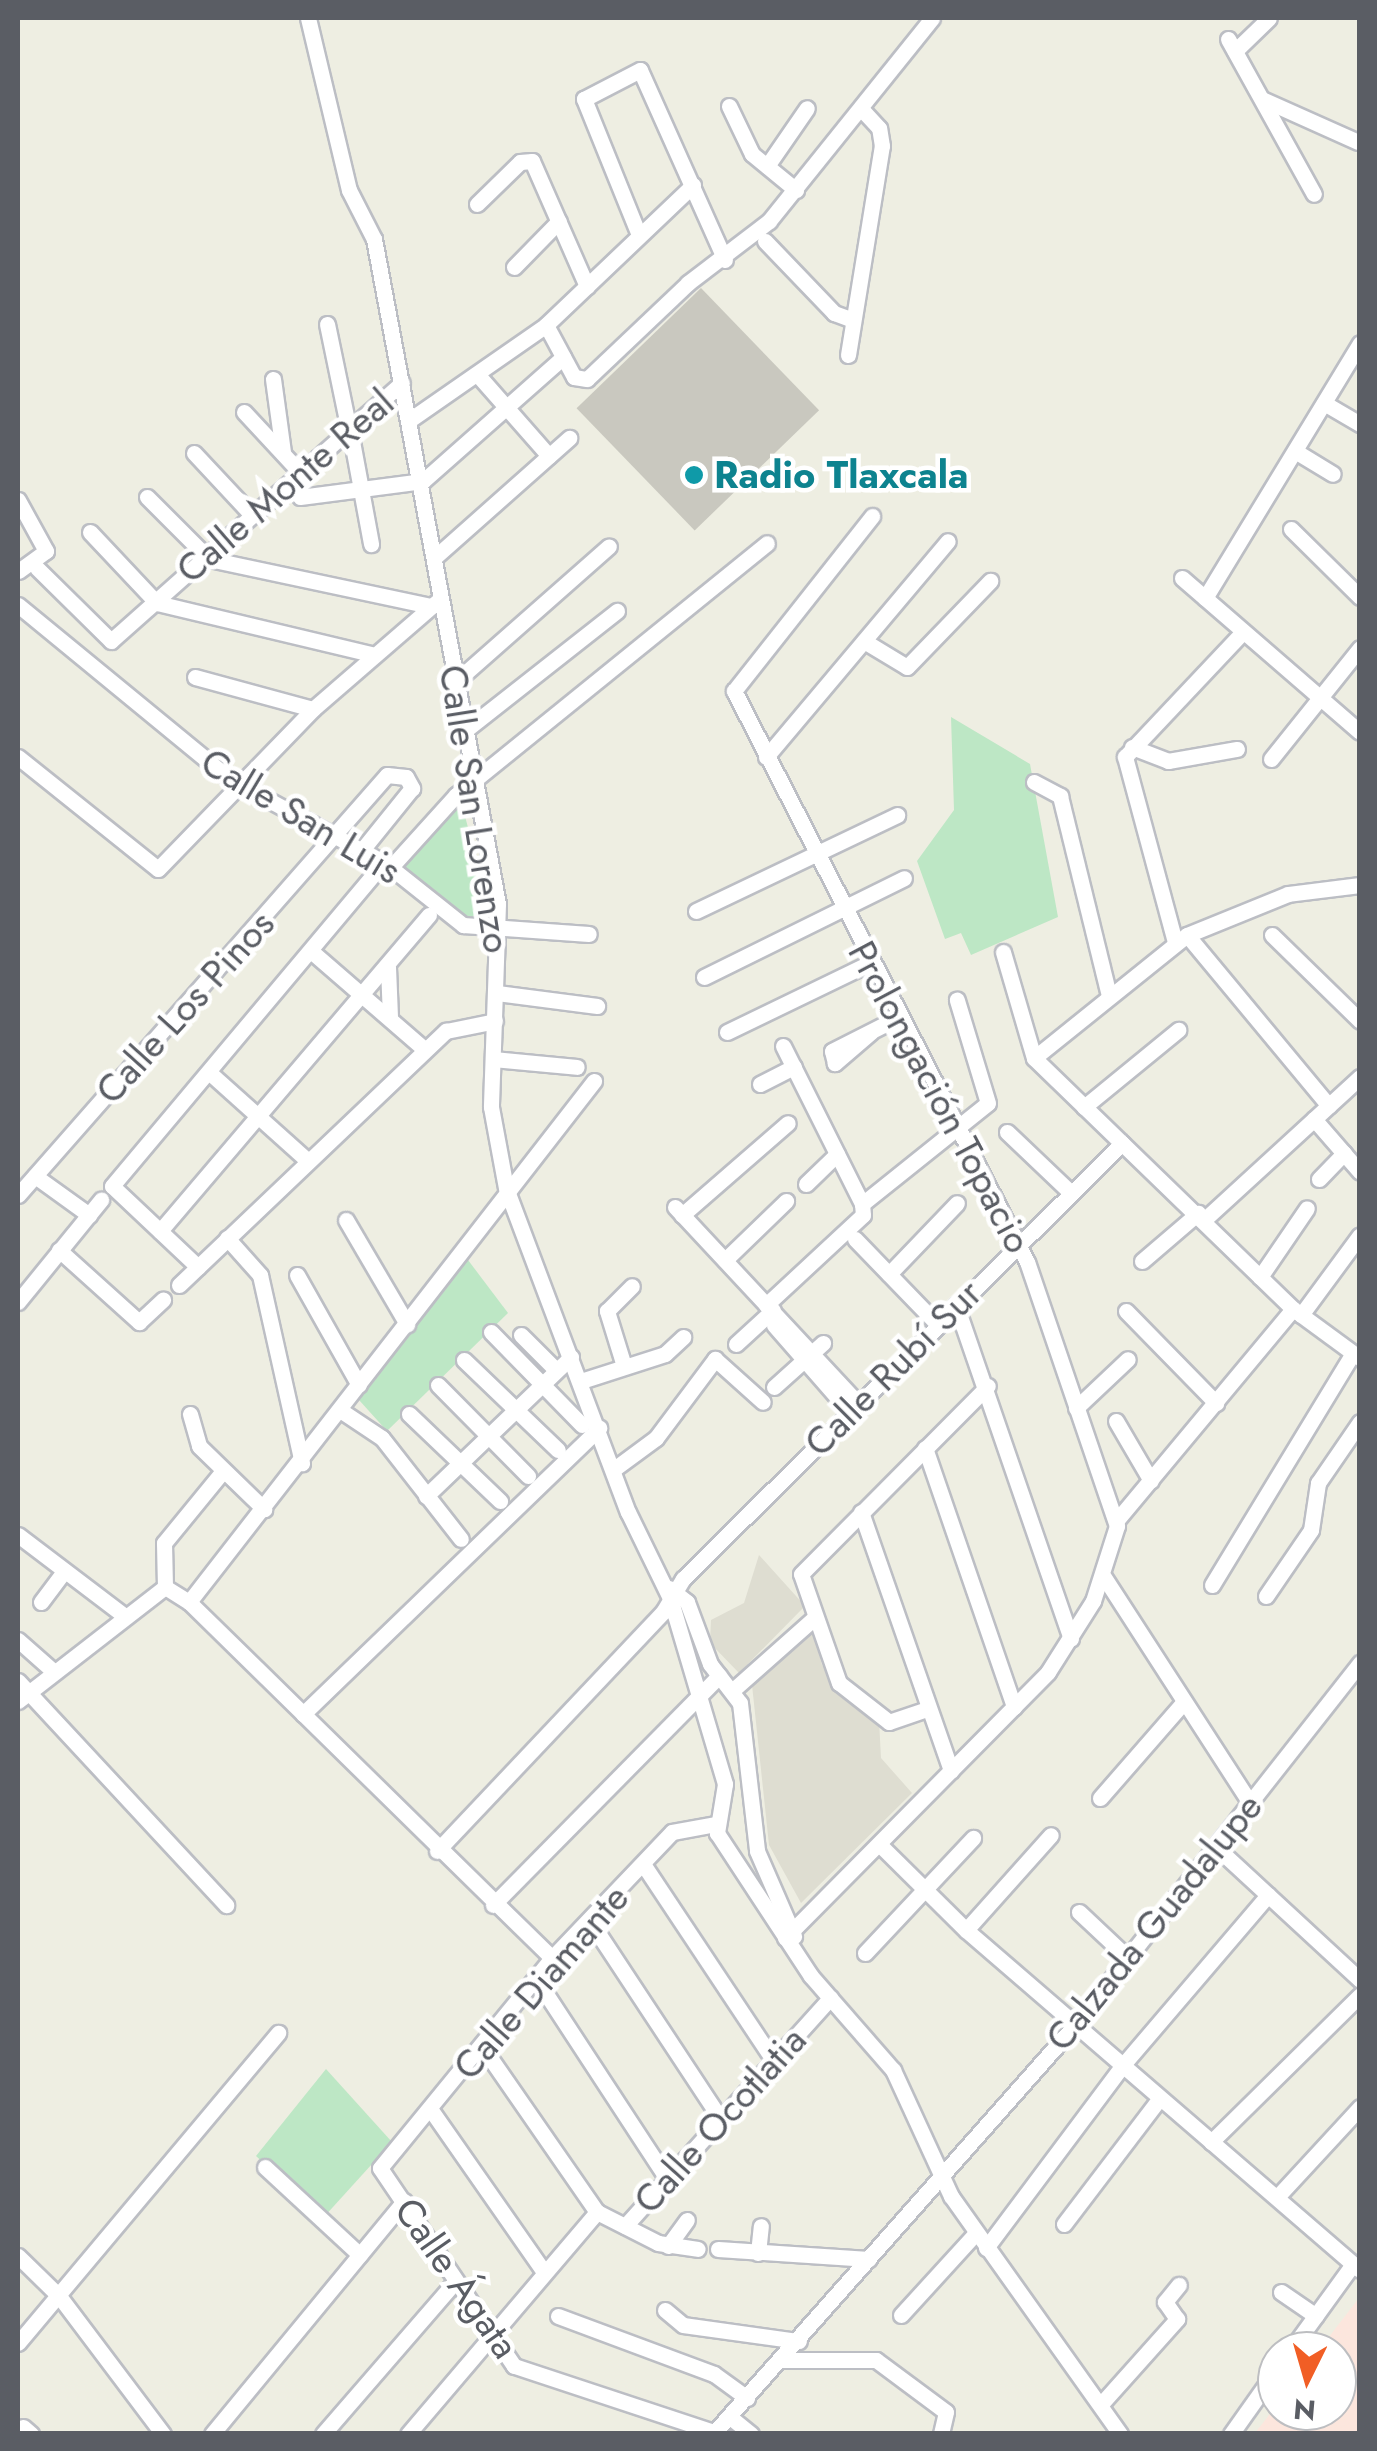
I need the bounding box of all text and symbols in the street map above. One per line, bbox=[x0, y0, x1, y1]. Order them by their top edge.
street label: Calle Monte Real bbox=[167, 380, 403, 592]
place label: Radio Tlaxcala bbox=[714, 452, 969, 498]
marker: Radio Tlaxcala bbox=[683, 464, 705, 486]
street label: Calle San Lorenzo bbox=[430, 662, 520, 956]
street label: Calle San Luis bbox=[193, 739, 409, 893]
street label: Calle Los Pinos bbox=[86, 901, 284, 1113]
street label: Prolongación Topacio bbox=[839, 933, 1041, 1261]
street label: Calle Rubí Sur bbox=[795, 1270, 991, 1466]
street label: Calzada Guadalupe bbox=[1036, 1784, 1272, 2060]
street label: Calle Diamante bbox=[444, 1875, 638, 2089]
street label: Calle Ocotlatia bbox=[624, 2017, 816, 2223]
street label: Calle Ágata bbox=[385, 2189, 529, 2367]
north arrow bbox=[1257, 2331, 1357, 2431]
text: N bbox=[1292, 2388, 1317, 2431]

